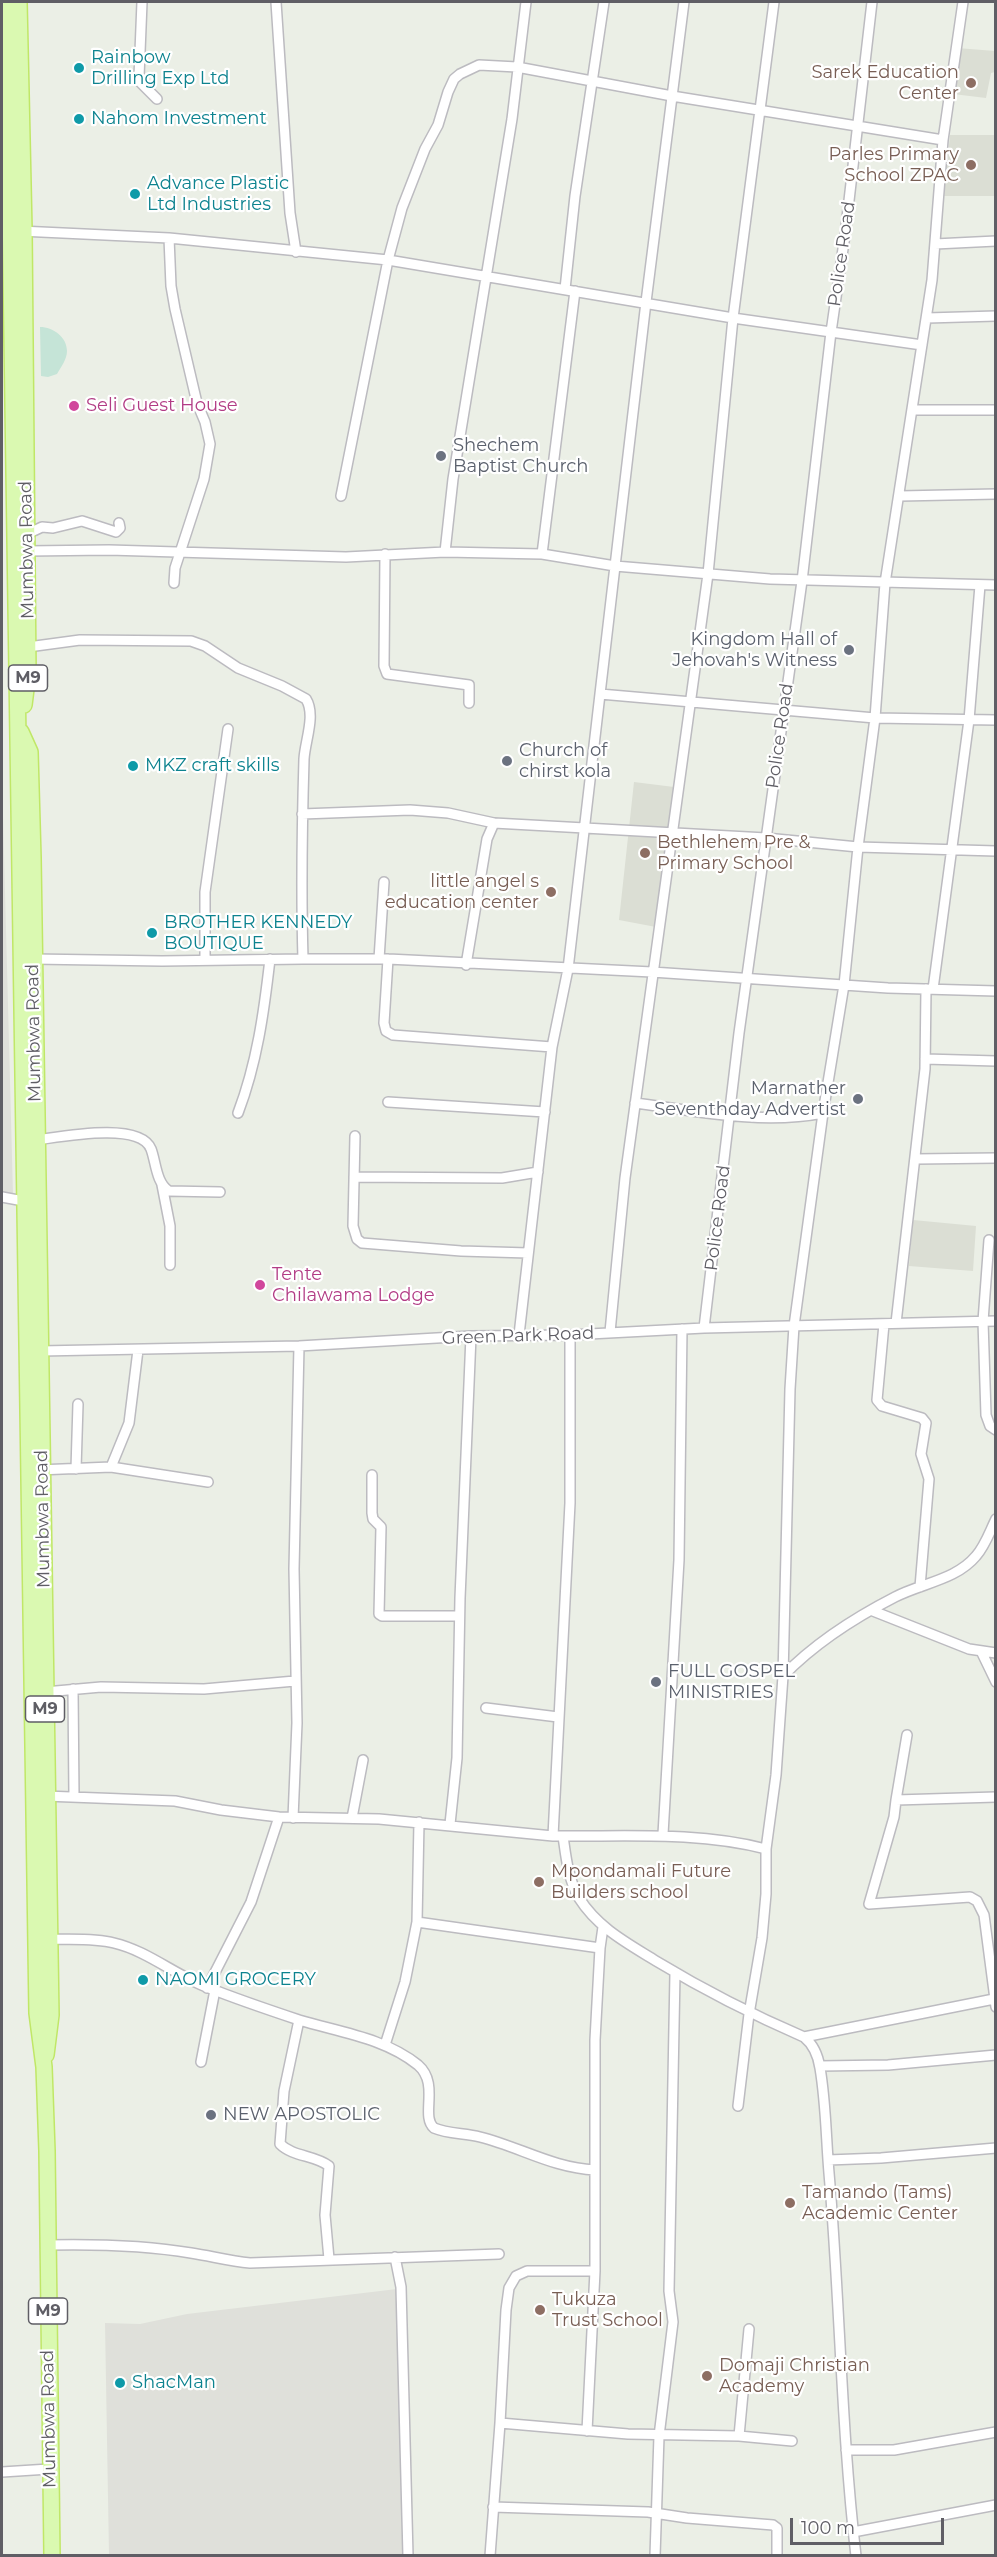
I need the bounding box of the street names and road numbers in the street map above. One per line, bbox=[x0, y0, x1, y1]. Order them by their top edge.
street label: Police Road bbox=[824, 200, 860, 308]
street label: Mumbwa Road bbox=[15, 481, 39, 619]
road number: M9 bbox=[9, 665, 48, 691]
street label: Police Road bbox=[762, 682, 798, 790]
street label: Mumbwa Road bbox=[22, 964, 46, 1102]
street label: Police Road bbox=[701, 1164, 735, 1272]
street label: Green Park Road bbox=[441, 1323, 595, 1349]
street label: Mumbwa Road bbox=[31, 1450, 55, 1588]
road number: M9 bbox=[26, 1696, 64, 1722]
road number: M9 bbox=[28, 2298, 68, 2324]
street label: Mumbwa Road bbox=[37, 2350, 61, 2488]

